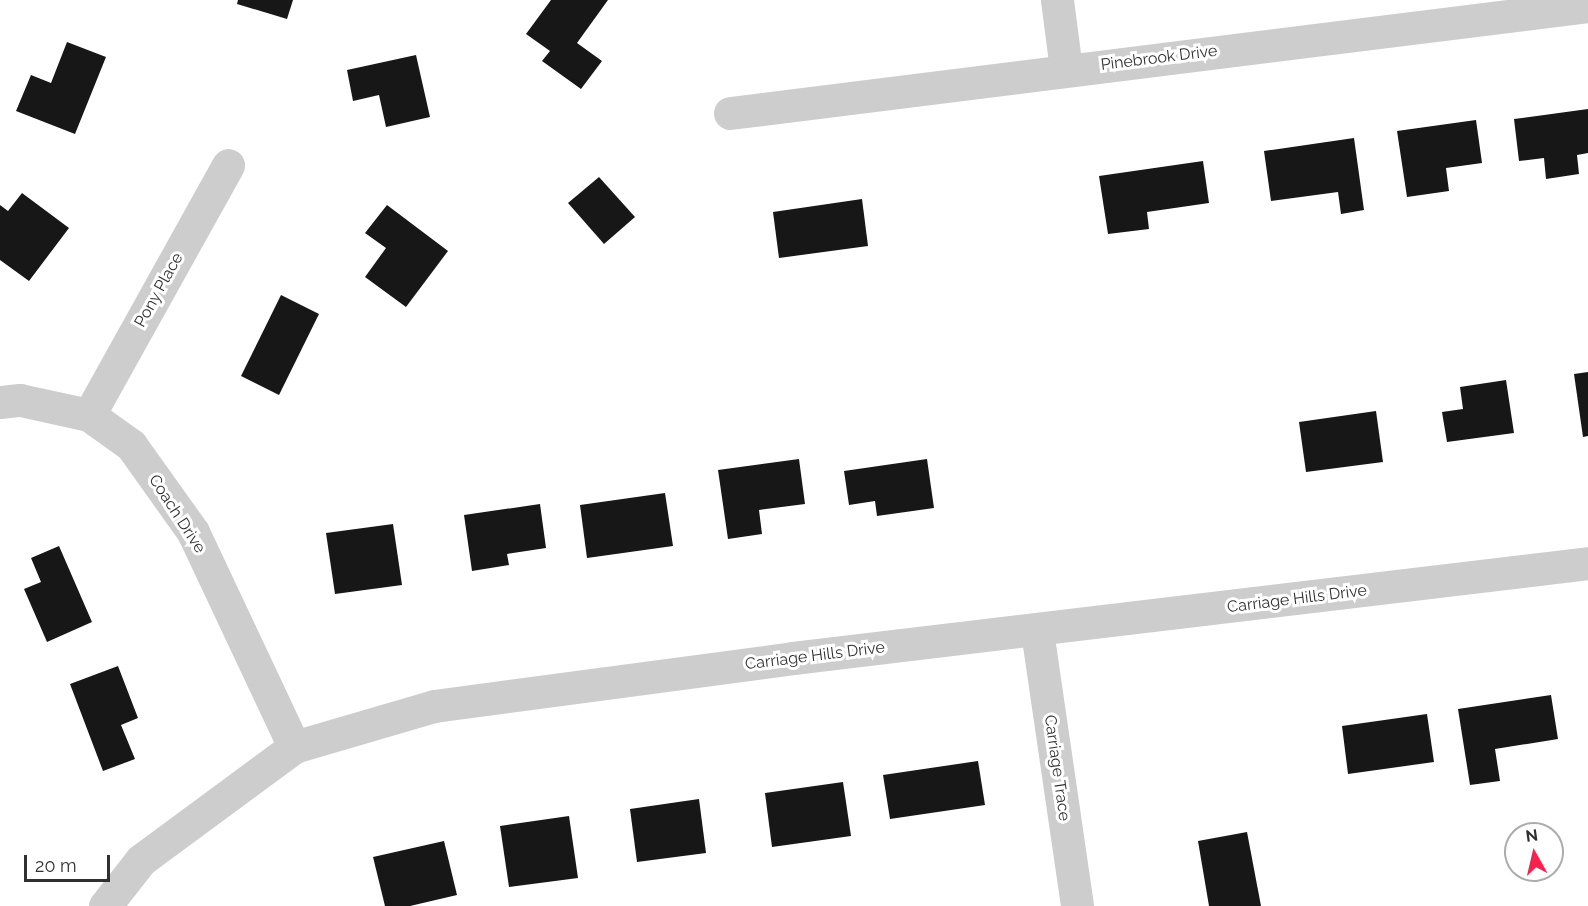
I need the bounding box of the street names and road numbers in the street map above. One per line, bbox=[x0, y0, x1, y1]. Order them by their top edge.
street label: Pinebrook Drive bbox=[1100, 41, 1218, 75]
street label: Pony Place bbox=[131, 249, 187, 331]
street label: Coach Drive bbox=[145, 471, 209, 557]
street label: Carriage Hills Drive bbox=[1226, 581, 1368, 617]
street label: Carriage Hills Drive bbox=[744, 638, 886, 674]
street label: Carriage Trace bbox=[1040, 714, 1074, 822]

